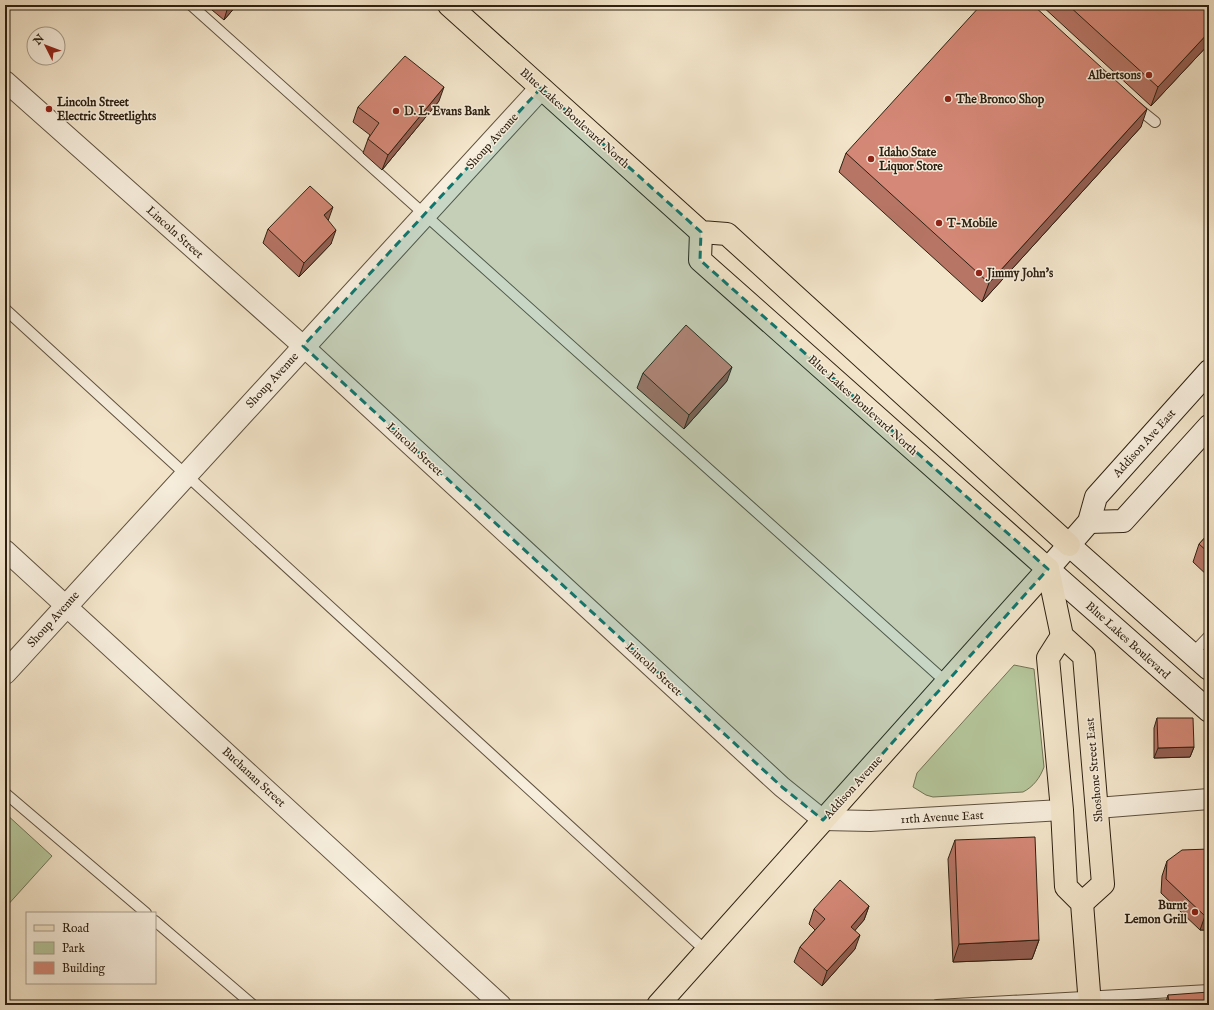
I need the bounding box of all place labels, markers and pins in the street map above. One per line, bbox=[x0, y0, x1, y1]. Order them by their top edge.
place label: Albertsons bbox=[1087, 68, 1142, 83]
marker: Albertsons bbox=[1144, 70, 1154, 80]
place label: The Bronco Shop bbox=[955, 92, 1045, 108]
marker: The Bronco Shop bbox=[943, 94, 953, 104]
place label: Lincoln Street Electric Streetlights bbox=[56, 95, 157, 125]
marker: Lincoln Street Electric Streetlights bbox=[44, 104, 54, 114]
place label: D. L. Evans Bank bbox=[404, 104, 491, 119]
marker: D. L. Evans Bank bbox=[391, 106, 401, 116]
place label: Idaho State Liquor Store bbox=[878, 145, 943, 175]
marker: Idaho State Liquor Store bbox=[866, 154, 876, 164]
place label: T-Mobile bbox=[946, 216, 998, 231]
marker: T-Mobile bbox=[934, 218, 944, 228]
place label: Jimmy John's bbox=[985, 266, 1054, 282]
marker: Jimmy John's bbox=[974, 268, 984, 278]
place label: Burnt Lemon Grill bbox=[1123, 898, 1188, 927]
marker: Burnt Lemon Grill bbox=[1190, 907, 1200, 917]

